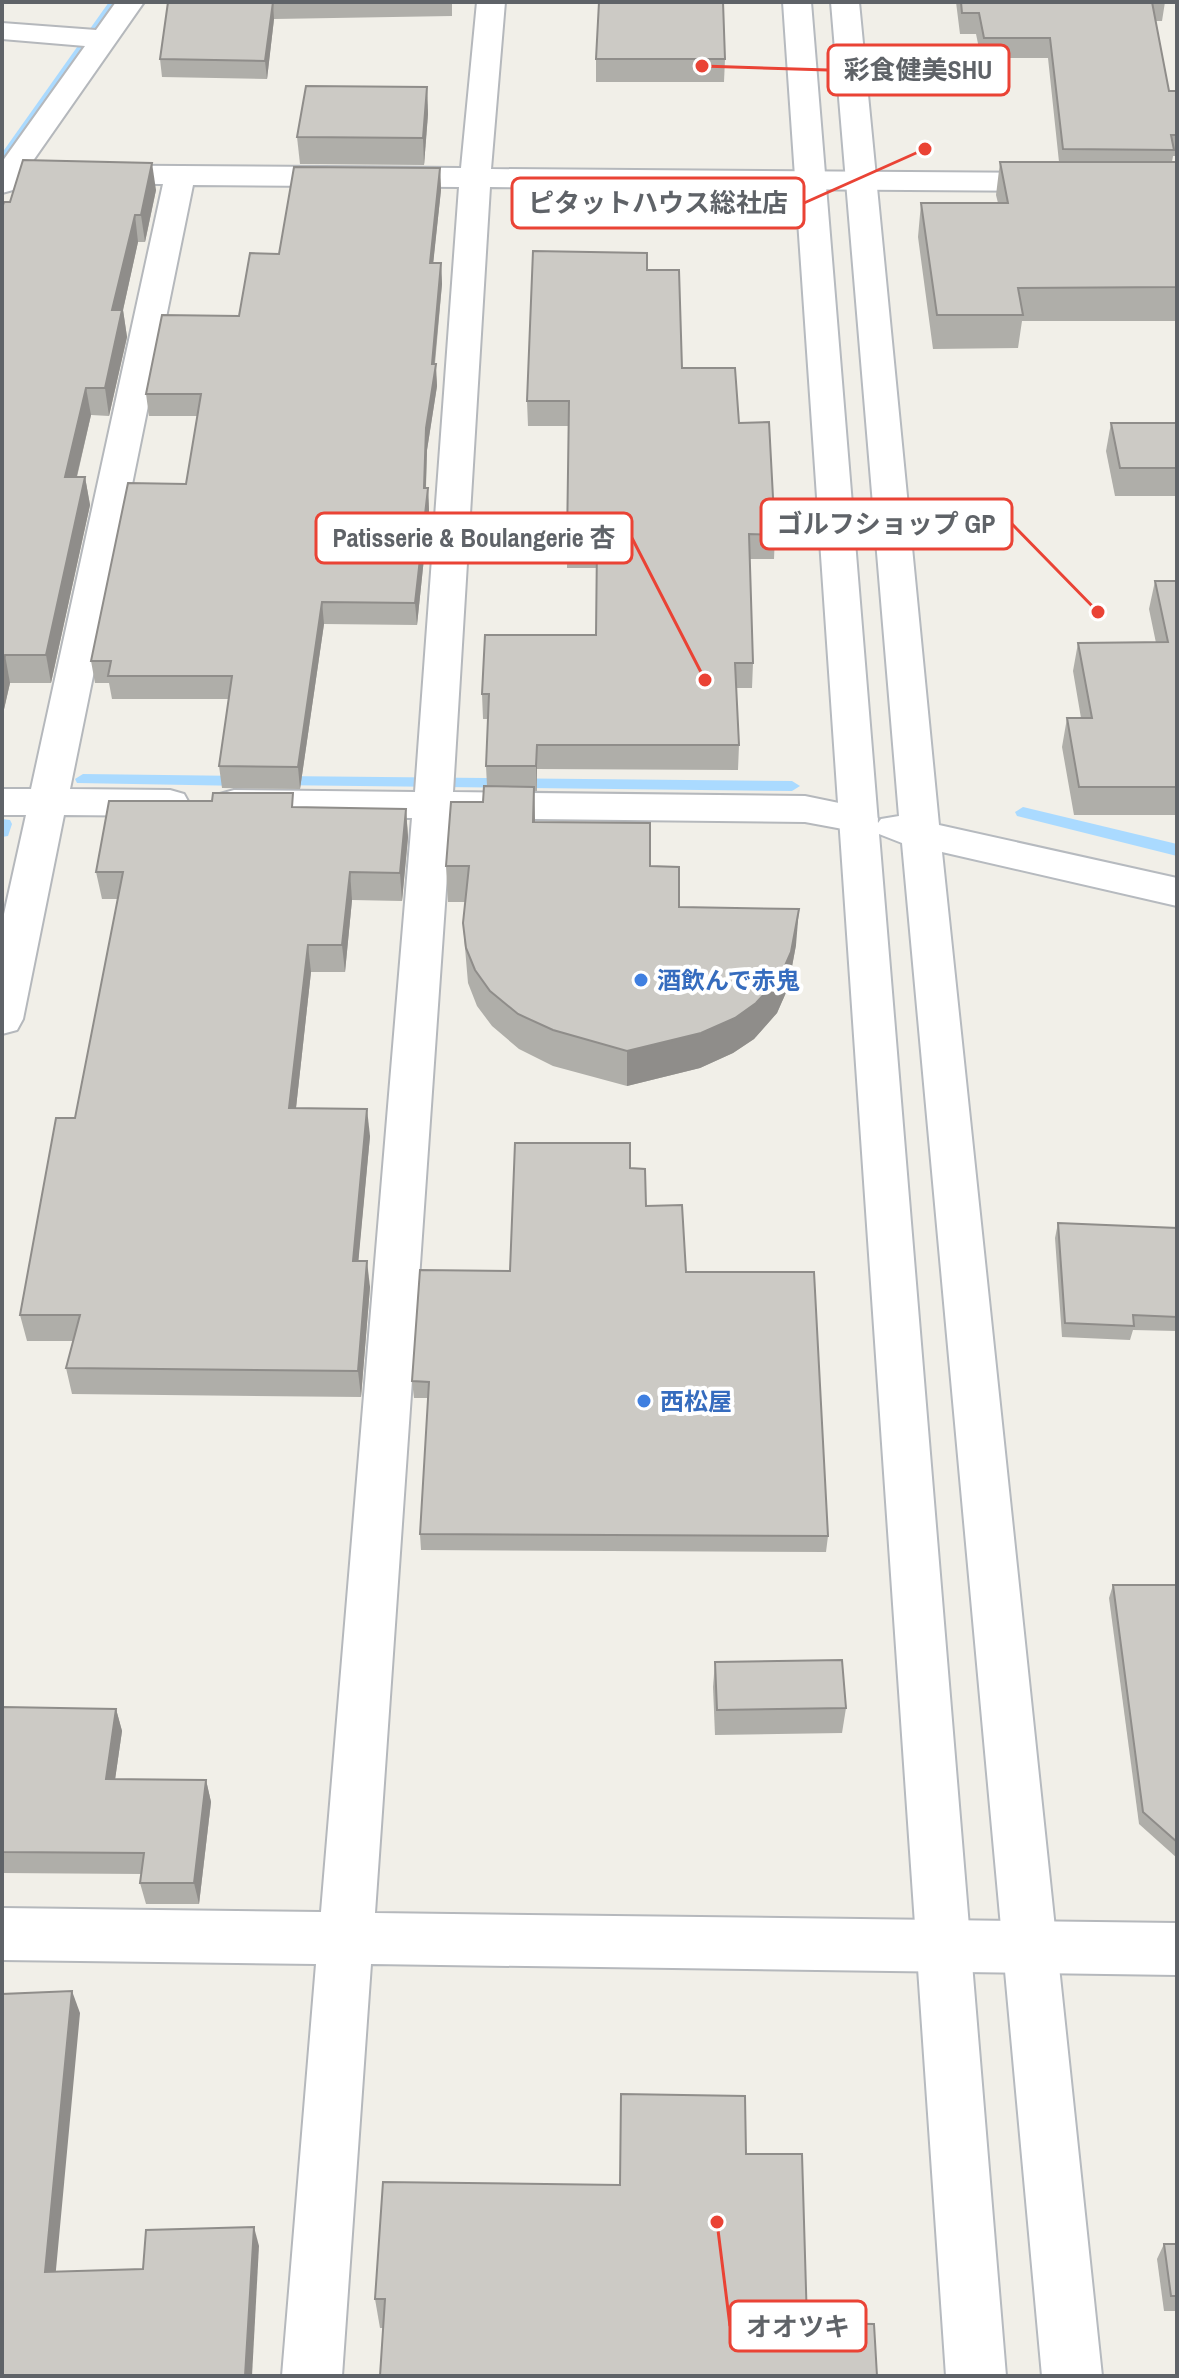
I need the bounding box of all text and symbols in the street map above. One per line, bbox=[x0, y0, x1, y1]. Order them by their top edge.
callout: 彩食健美SHU bbox=[828, 45, 1009, 95]
text: 彩食健美SHU bbox=[843, 52, 993, 87]
callout: ピタットハウス総社店 bbox=[512, 178, 804, 228]
text: ピタットハウス総社店 bbox=[528, 185, 788, 220]
callout: ゴルフショップ GP bbox=[761, 499, 1012, 549]
text: ゴルフショップ GP bbox=[777, 506, 995, 541]
callout: Patisserie & Boulangerie 杏 bbox=[316, 513, 632, 563]
text: Patisserie & Boulangerie 杏 bbox=[332, 520, 616, 555]
place label: 酒飲んで赤鬼 bbox=[657, 964, 800, 996]
marker: 酒飲んで赤鬼 bbox=[632, 971, 650, 989]
place label: 西松屋 bbox=[660, 1385, 732, 1417]
marker: 西松屋 bbox=[635, 1392, 653, 1410]
callout: オオツキ bbox=[730, 2301, 866, 2351]
text: オオツキ bbox=[746, 2309, 850, 2344]

